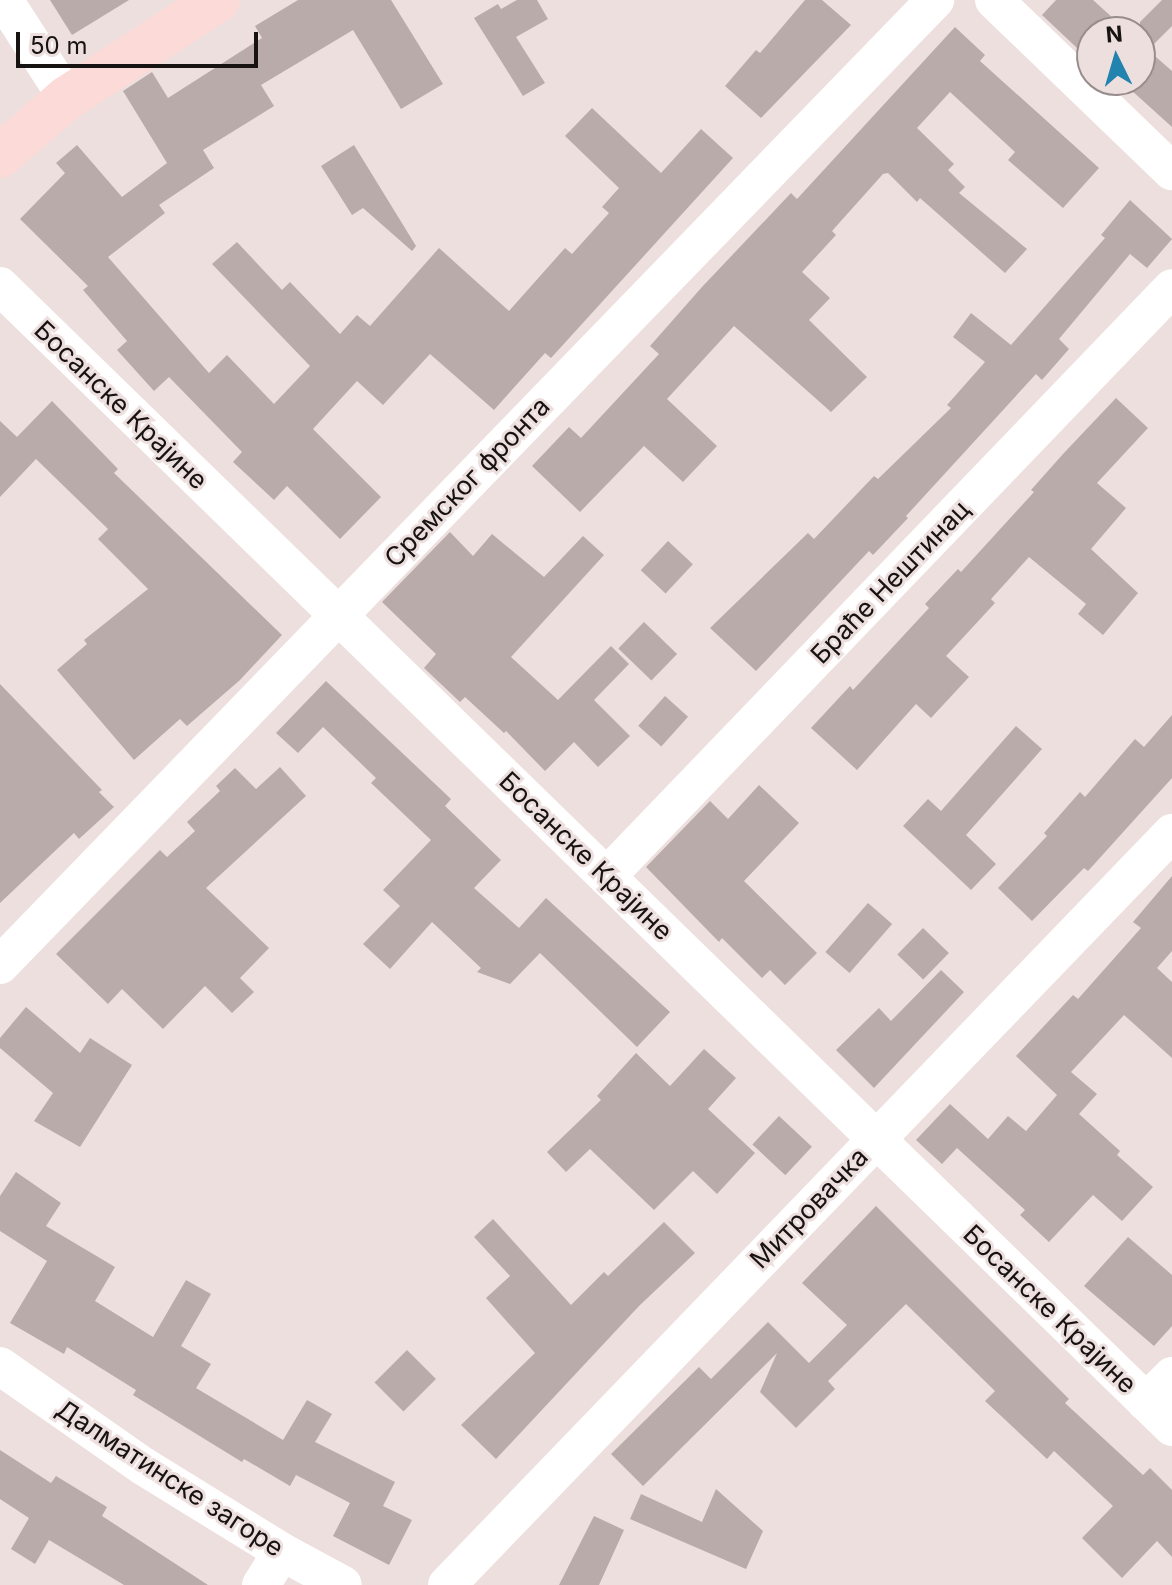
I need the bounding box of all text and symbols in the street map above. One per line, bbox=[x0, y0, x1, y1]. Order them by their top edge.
scale bar bbox=[20, 16, 262, 66]
north arrow bbox=[1076, 16, 1156, 96]
text: N bbox=[1105, 20, 1124, 48]
text: 50 m bbox=[30, 31, 88, 60]
street label: Босанске Крајине bbox=[28, 314, 214, 496]
street label: Сремског фронта bbox=[378, 391, 556, 573]
street label: Браће Нештинац bbox=[804, 494, 976, 670]
street label: Босанске Крајине bbox=[493, 765, 679, 947]
street label: Митровачка bbox=[744, 1141, 874, 1275]
street label: Босанске Крајине bbox=[957, 1218, 1143, 1400]
street label: Далматинске загоре bbox=[51, 1393, 289, 1563]

